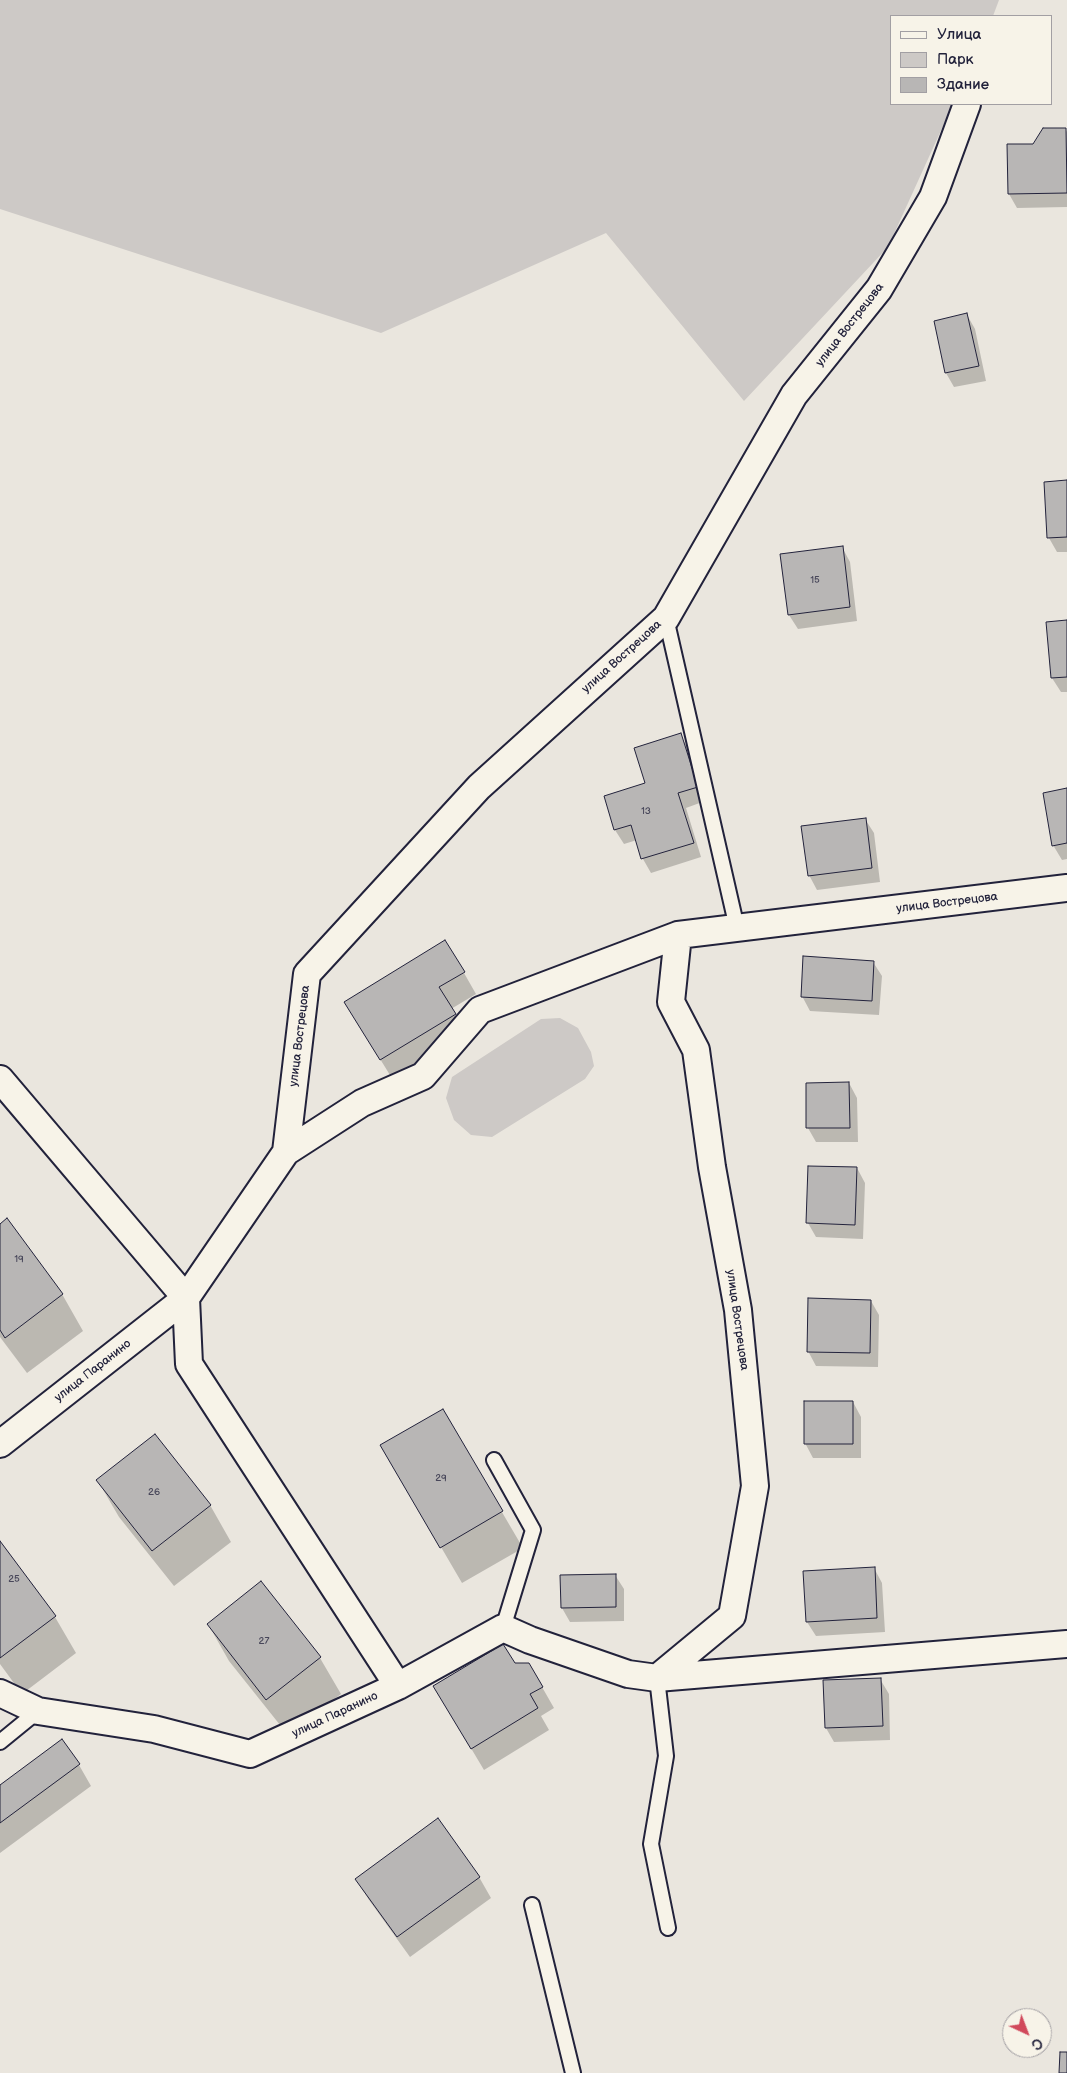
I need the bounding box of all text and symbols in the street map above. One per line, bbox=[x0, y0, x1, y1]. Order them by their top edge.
legend bbox=[890, 15, 1052, 105]
text: Улица bbox=[937, 25, 981, 44]
text: Парк bbox=[937, 50, 974, 69]
text: Здание bbox=[937, 75, 989, 94]
street label: улица Вострецова bbox=[813, 280, 887, 370]
house number: 15 bbox=[810, 574, 820, 586]
street label: улица Вострецова bbox=[579, 618, 665, 696]
house number: 13 bbox=[641, 805, 651, 817]
street label: улица Вострецова bbox=[896, 890, 998, 916]
street label: улица Вострецова bbox=[287, 985, 313, 1087]
house number: 19 bbox=[14, 1253, 24, 1265]
street label: улица Вострецова bbox=[723, 1269, 751, 1371]
street label: улица Паранино bbox=[52, 1337, 134, 1405]
house number: 29 bbox=[435, 1472, 447, 1484]
house number: 26 bbox=[148, 1486, 160, 1498]
house number: 25 bbox=[8, 1573, 20, 1585]
house number: 27 bbox=[259, 1635, 269, 1647]
street label: улица Паранино bbox=[290, 1689, 380, 1741]
north arrow bbox=[1002, 2008, 1052, 2058]
text: С bbox=[1028, 2034, 1046, 2053]

